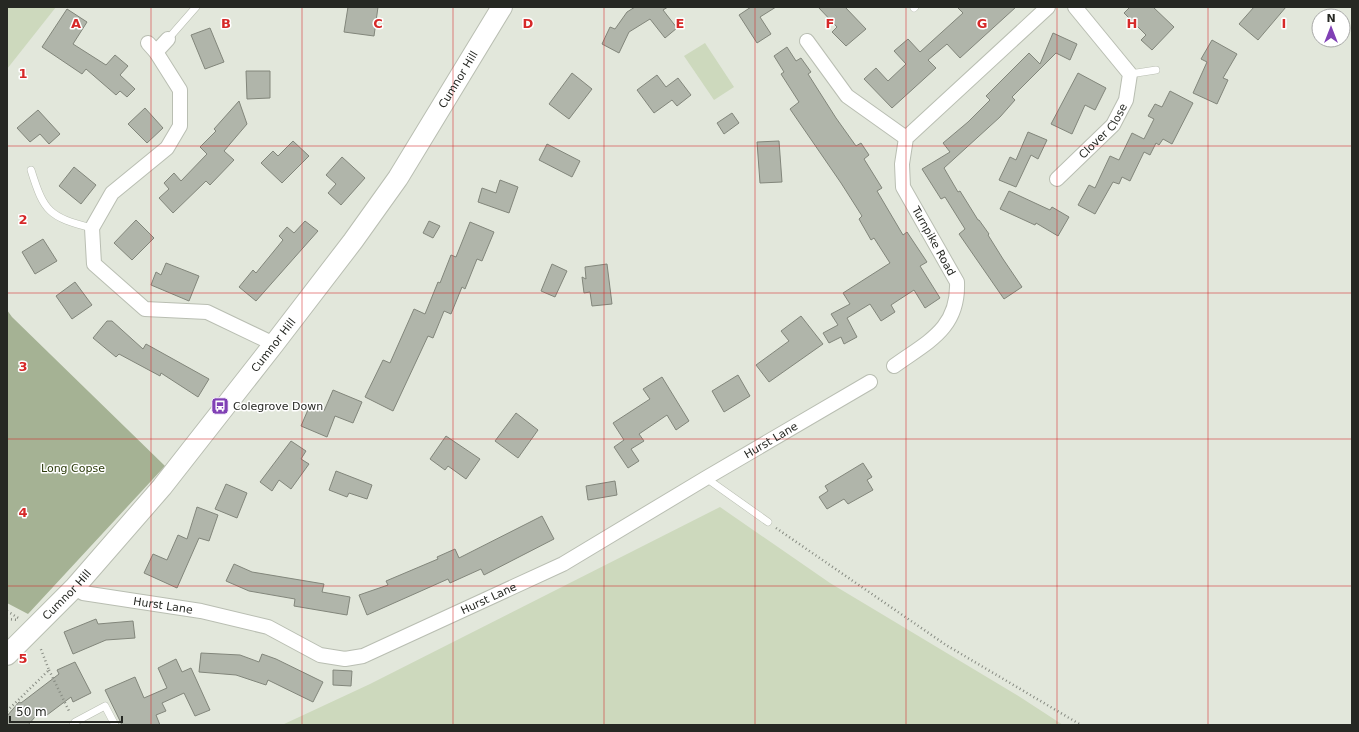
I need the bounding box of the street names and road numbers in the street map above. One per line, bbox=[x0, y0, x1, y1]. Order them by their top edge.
street label: Cumnor Hill bbox=[436, 49, 481, 111]
street label: Clover Close bbox=[1076, 101, 1130, 161]
street label: Turnpike Road bbox=[909, 203, 958, 278]
street label: Cumnor Hill bbox=[249, 316, 298, 375]
street label: Hurst Lane bbox=[742, 420, 800, 461]
street label: Cumnor Hill bbox=[40, 567, 94, 623]
street label: Hurst Lane bbox=[459, 580, 519, 617]
street label: Hurst Lane bbox=[132, 595, 194, 617]

